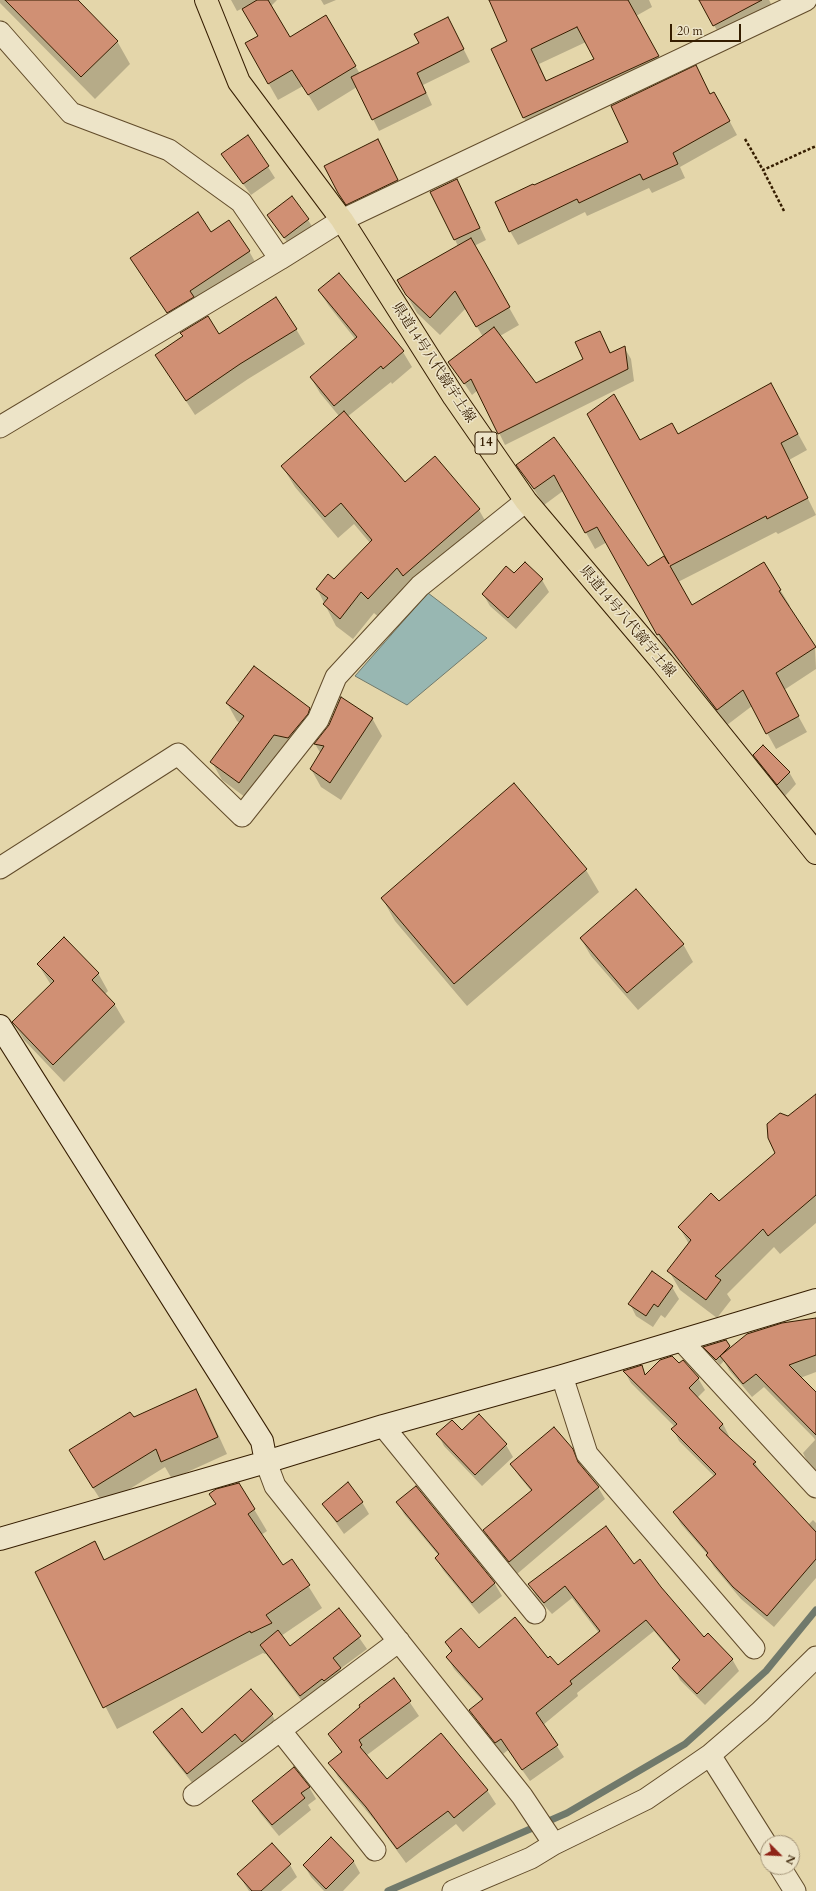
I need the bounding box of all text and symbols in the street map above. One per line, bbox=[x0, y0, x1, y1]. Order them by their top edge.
scale bar bbox=[672, 16, 743, 42]
text: 20 m bbox=[677, 23, 703, 39]
street label: 県道14号八代鏡宇土線 bbox=[388, 300, 478, 426]
road number: 14 bbox=[475, 432, 497, 454]
street label: 県道14号八代鏡宇土線 bbox=[575, 563, 679, 681]
north arrow bbox=[760, 1835, 800, 1875]
text: N bbox=[782, 1852, 799, 1867]

